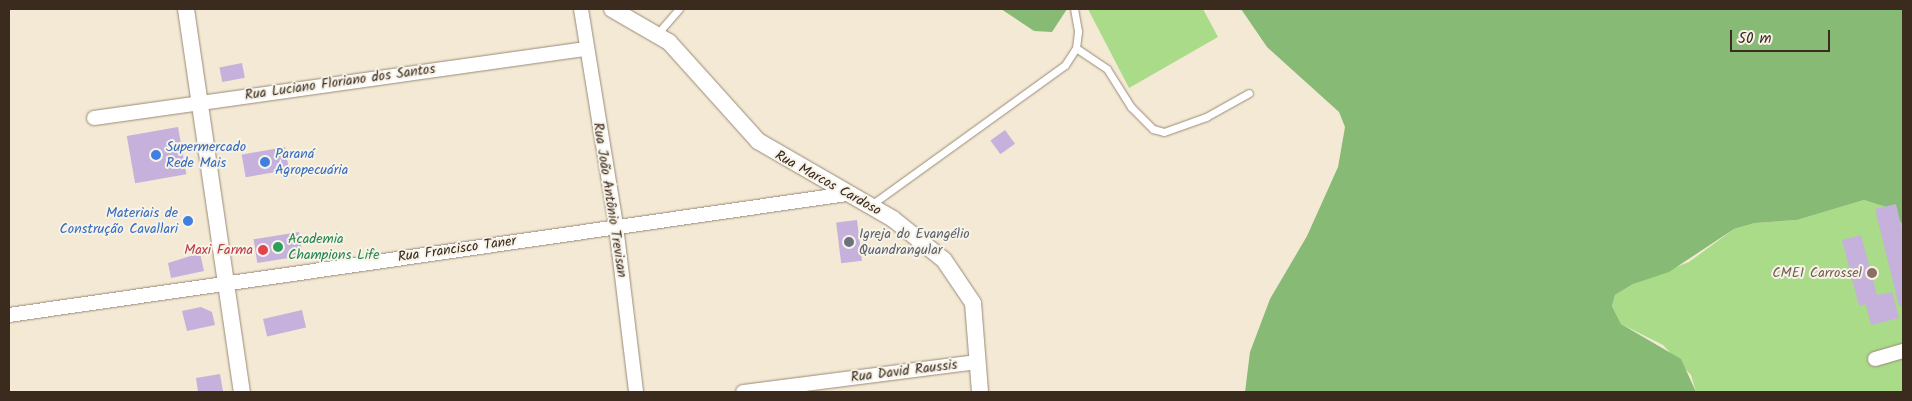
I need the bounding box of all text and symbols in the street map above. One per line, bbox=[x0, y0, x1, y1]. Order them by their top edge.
scale bar bbox=[1732, 20, 1832, 52]
text: 50 m bbox=[1738, 27, 1772, 51]
street label: Rua Luciano Floriano dos Santos bbox=[244, 60, 436, 104]
street label: Rua João Antônio Trevisan bbox=[589, 121, 631, 279]
place label: Supermercado Rede Mais bbox=[166, 139, 246, 172]
place label: Paraná Agropecuária bbox=[275, 146, 348, 178]
street label: Rua Marcos Cardoso bbox=[772, 147, 884, 219]
marker: Supermercado Rede Mais bbox=[150, 149, 162, 161]
marker: Paraná Agropecuária bbox=[259, 156, 271, 168]
place label: Materiais de Construção Cavallari bbox=[59, 205, 178, 238]
marker: Materiais de Construção Cavallari bbox=[182, 215, 194, 227]
place label: Igreja do Evangélio Quandrangular bbox=[859, 226, 970, 258]
place label: Academia Champions Life bbox=[288, 231, 380, 264]
street label: Rua Francisco Taner bbox=[397, 232, 517, 266]
marker: Igreja do Evangélio Quandrangular bbox=[843, 236, 855, 248]
marker: Academia Champions Life bbox=[272, 241, 284, 253]
place label: Maxi Farma bbox=[184, 242, 253, 258]
marker: Maxi Farma bbox=[257, 244, 269, 256]
place label: CMEI Carrossel bbox=[1772, 265, 1862, 281]
marker: CMEI Carrossel bbox=[1866, 267, 1878, 279]
street label: Rua David Raussis bbox=[850, 356, 958, 386]

